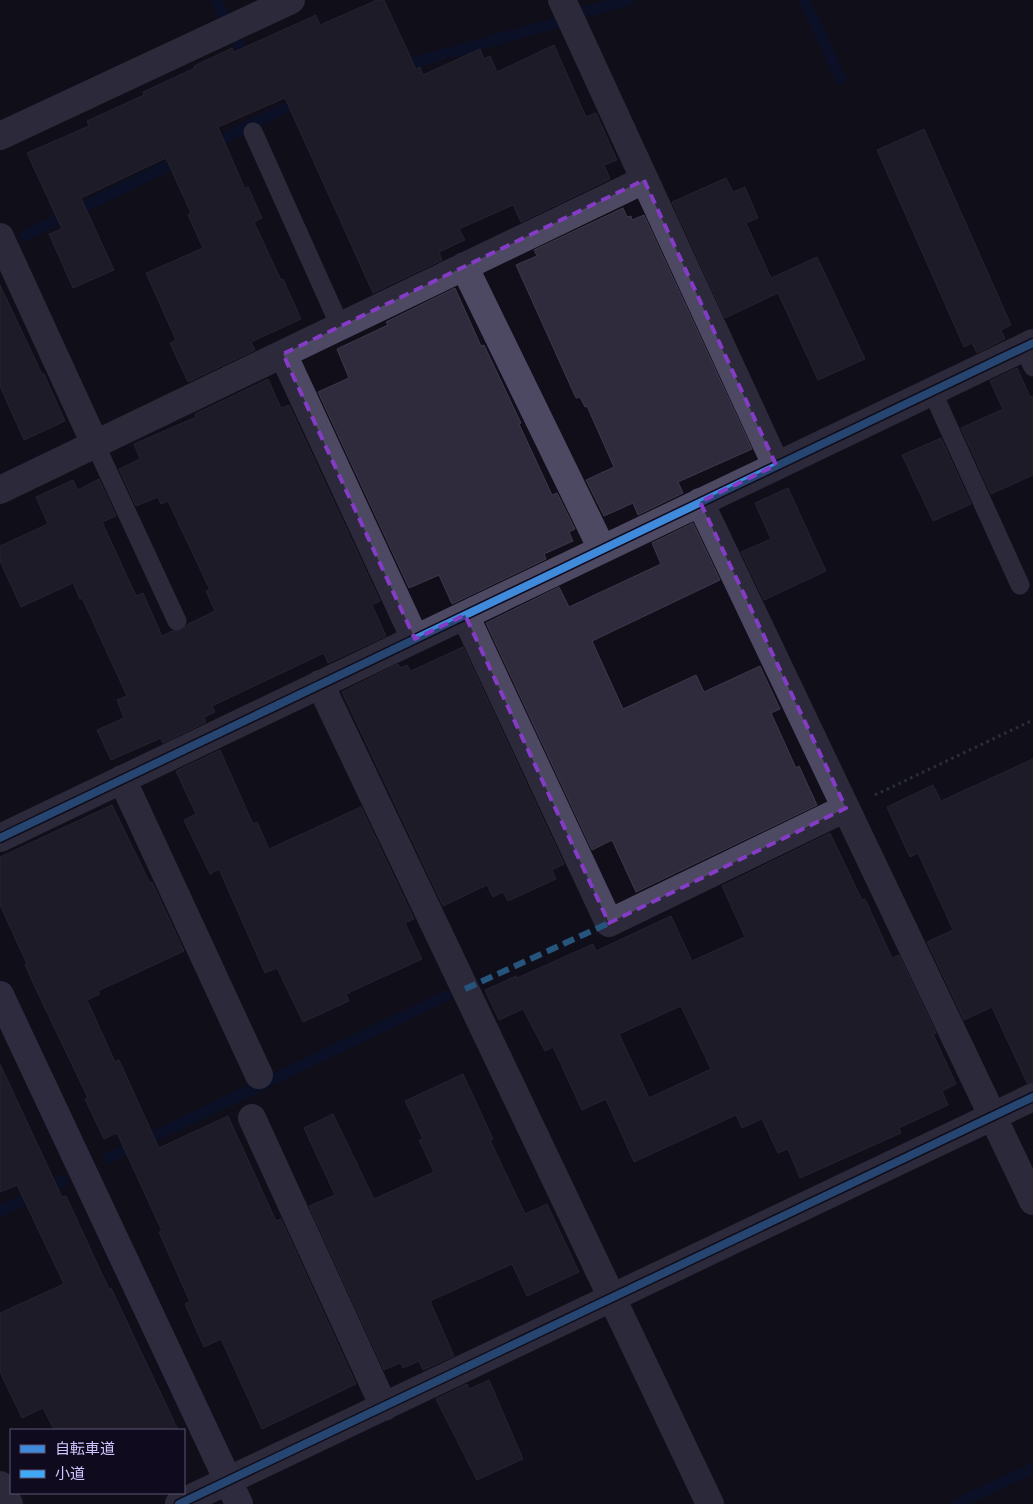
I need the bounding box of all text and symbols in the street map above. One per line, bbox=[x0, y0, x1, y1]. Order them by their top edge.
legend bbox=[10, 1429, 185, 1494]
text: 自転車道 bbox=[55, 1439, 115, 1457]
text: 小道 bbox=[55, 1464, 85, 1482]

